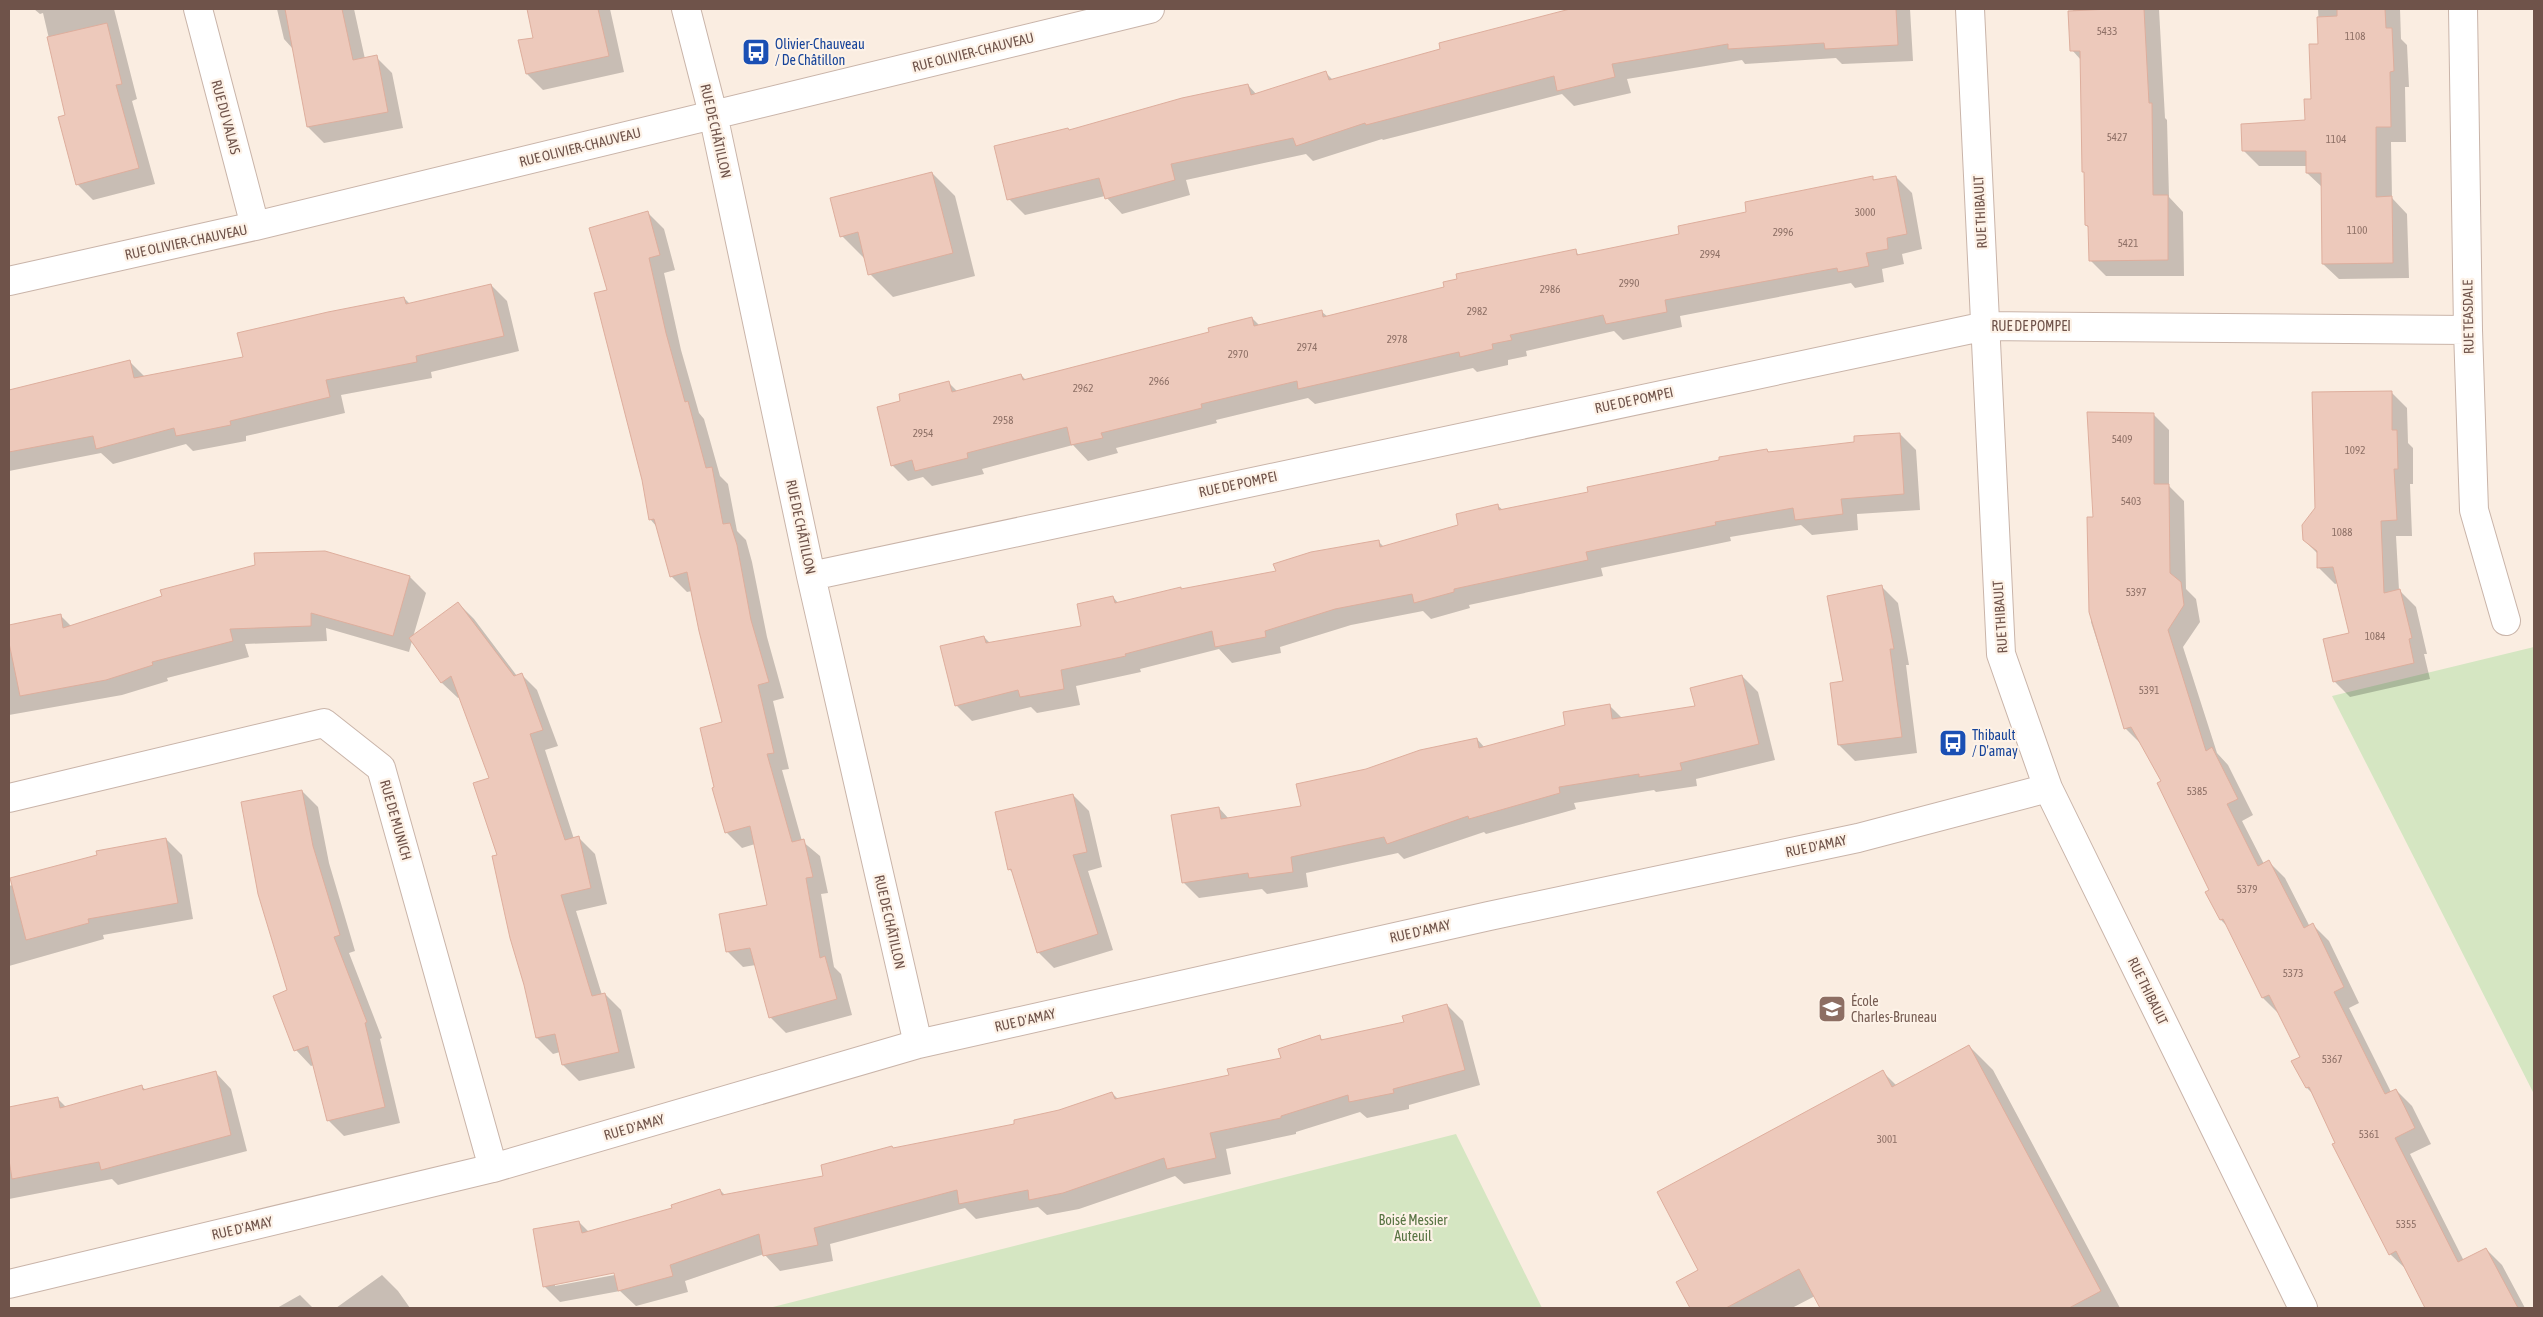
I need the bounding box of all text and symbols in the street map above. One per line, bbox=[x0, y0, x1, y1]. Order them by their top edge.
house number: 5433 bbox=[2097, 25, 2117, 37]
street label: RUE OLIVIER-CHAUVEAU bbox=[911, 29, 1035, 75]
house number: 1108 bbox=[2345, 30, 2365, 42]
place label: Olivier-Chauveau / De Châtillon bbox=[775, 36, 865, 68]
bus stop icon: Olivier-Chauveau / De Châtillon bbox=[741, 37, 771, 67]
street label: RUE DU VALAIS bbox=[208, 78, 244, 156]
street label: RUE DE CHÂTILLON bbox=[697, 82, 735, 180]
street label: RUE OLIVIER-CHAUVEAU bbox=[518, 124, 642, 170]
house number: 5427 bbox=[2107, 131, 2127, 143]
house number: 1104 bbox=[2326, 133, 2346, 145]
street label: RUE THIBAULT bbox=[1970, 175, 1990, 249]
house number: 3000 bbox=[1855, 206, 1875, 218]
street label: RUE OLIVIER-CHAUVEAU bbox=[123, 221, 249, 263]
house number: 1100 bbox=[2347, 224, 2367, 236]
house number: 2996 bbox=[1773, 226, 1793, 238]
house number: 5421 bbox=[2118, 237, 2138, 249]
house number: 2994 bbox=[1700, 248, 1720, 260]
house number: 2990 bbox=[1619, 277, 1639, 289]
street label: RUE TEASDALE bbox=[2459, 280, 2477, 354]
house number: 2986 bbox=[1540, 283, 1560, 295]
house number: 2982 bbox=[1467, 305, 1487, 317]
street label: RUE DE POMPEI bbox=[1991, 318, 2071, 334]
house number: 2978 bbox=[1387, 333, 1407, 345]
house number: 2974 bbox=[1297, 341, 1317, 353]
house number: 2970 bbox=[1228, 348, 1248, 360]
house number: 2966 bbox=[1149, 375, 1169, 387]
house number: 2962 bbox=[1073, 382, 1093, 394]
street label: RUE DE POMPEI bbox=[1593, 384, 1675, 416]
house number: 2958 bbox=[993, 414, 1013, 426]
house number: 2954 bbox=[913, 427, 933, 439]
house number: 5409 bbox=[2112, 433, 2132, 445]
house number: 1092 bbox=[2345, 444, 2365, 456]
street label: RUE DE POMPEI bbox=[1197, 468, 1279, 500]
street label: RUE DE CHÂTILLON bbox=[783, 478, 819, 576]
house number: 5403 bbox=[2121, 495, 2141, 507]
house number: 1088 bbox=[2332, 526, 2352, 538]
street label: RUE THIBAULT bbox=[1989, 580, 2011, 654]
house number: 5397 bbox=[2126, 586, 2146, 598]
house number: 1084 bbox=[2365, 630, 2385, 642]
house number: 5391 bbox=[2139, 684, 2159, 696]
place label: Thibault / D'amay bbox=[1972, 727, 2018, 759]
bus stop icon: Thibault / D'amay bbox=[1938, 728, 1968, 758]
street label: RUE DE MUNICH bbox=[377, 778, 415, 862]
house number: 5385 bbox=[2187, 785, 2207, 797]
street label: RUE D'AMAY bbox=[1784, 832, 1849, 860]
street label: RUE DE CHÂTILLON bbox=[871, 873, 909, 971]
house number: 5379 bbox=[2237, 883, 2257, 895]
street label: RUE D'AMAY bbox=[1388, 916, 1453, 946]
street label: RUE THIBAULT bbox=[2125, 955, 2171, 1027]
house number: 5373 bbox=[2283, 967, 2303, 979]
place label: École Charles-Bruneau bbox=[1851, 993, 1937, 1025]
school or university icon: École Charles-Bruneau bbox=[1817, 994, 1847, 1024]
street label: RUE D'AMAY bbox=[993, 1005, 1058, 1035]
house number: 5367 bbox=[2322, 1053, 2342, 1065]
street label: RUE D'AMAY bbox=[602, 1111, 667, 1143]
house number: 5361 bbox=[2359, 1128, 2379, 1140]
house number: 3001 bbox=[1877, 1133, 1897, 1145]
park label: Boisé Messier Auteuil bbox=[1379, 1212, 1448, 1244]
street label: RUE D'AMAY bbox=[210, 1213, 275, 1243]
house number: 5355 bbox=[2396, 1218, 2416, 1230]

